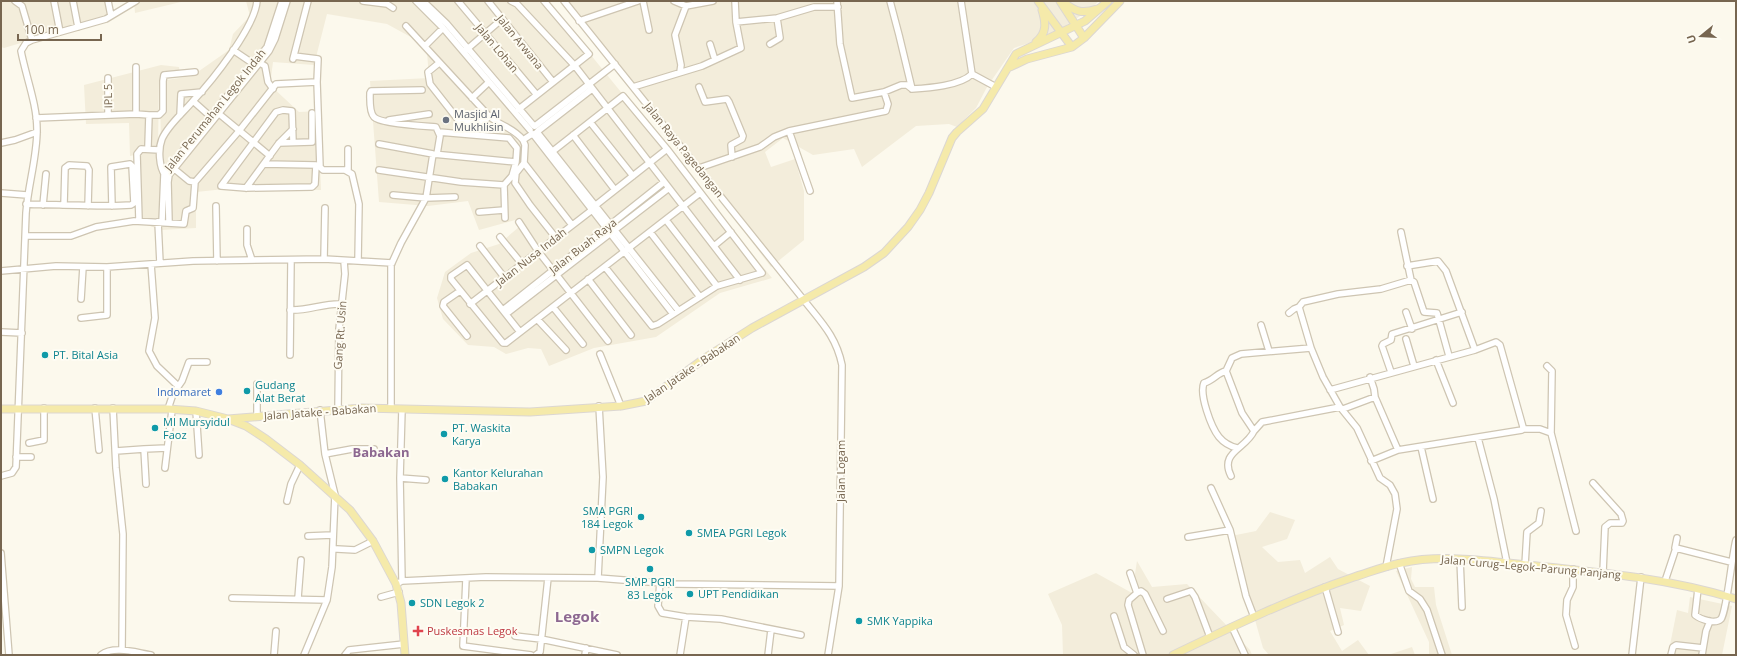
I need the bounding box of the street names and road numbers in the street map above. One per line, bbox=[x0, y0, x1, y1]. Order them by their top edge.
street label: Jalan Arwana bbox=[493, 10, 547, 72]
street label: Jalan Lohan bbox=[472, 19, 522, 75]
street label: Jalan Perumahan Legok Indah bbox=[160, 46, 269, 175]
street label: IPL 5 bbox=[100, 84, 115, 108]
street label: Jalan Raya Pagedangan bbox=[641, 98, 727, 200]
street label: Jalan Buah Raya bbox=[545, 215, 619, 277]
street label: Jalan Nusa Indah bbox=[491, 224, 569, 290]
street label: Gang Rt. Usin bbox=[330, 300, 349, 370]
street label: Jalan Jatake - Babakan bbox=[640, 330, 743, 406]
street label: Jalan Jatake - Babakan bbox=[262, 400, 377, 423]
street label: Jalan Logam bbox=[833, 440, 848, 503]
street label: Jalan Curug–Legok–Parung Panjang bbox=[1440, 551, 1622, 582]

